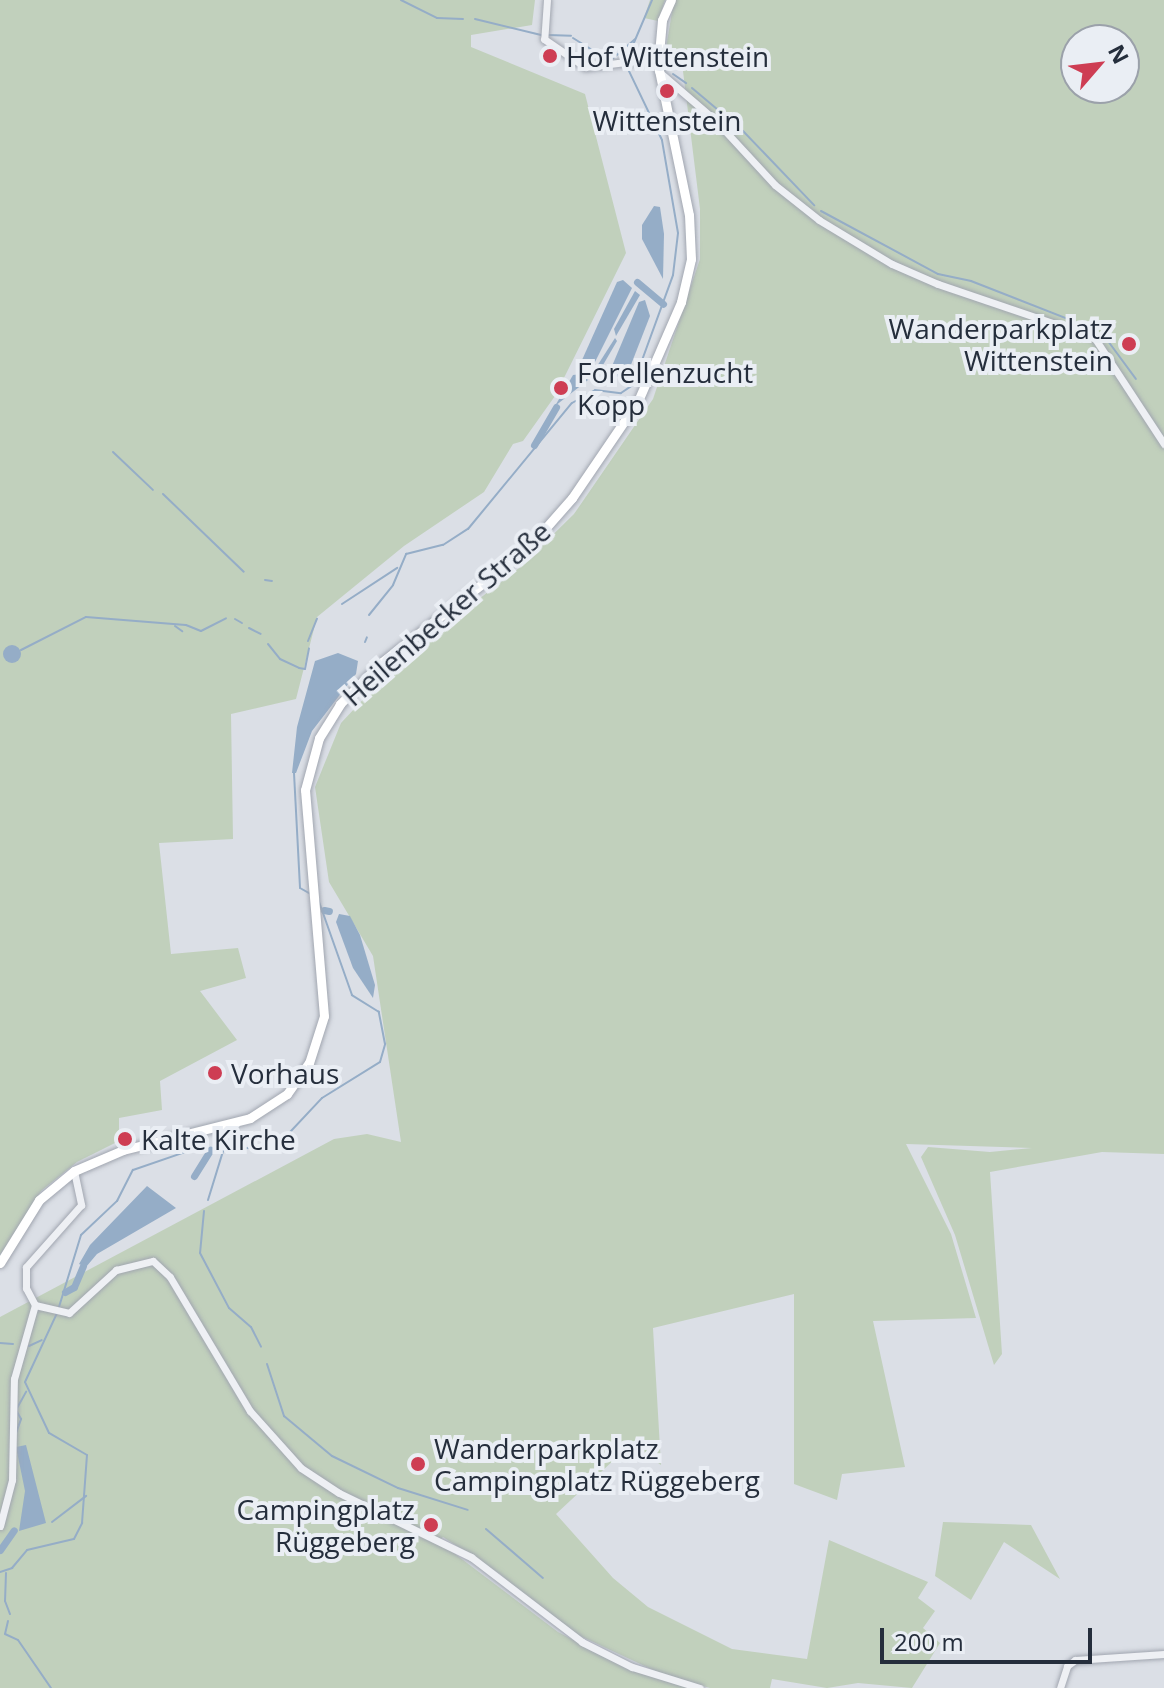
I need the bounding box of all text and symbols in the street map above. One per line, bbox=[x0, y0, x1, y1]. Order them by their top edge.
north arrow bbox=[1060, 24, 1140, 104]
place label: Hof Wittenstein bbox=[566, 39, 769, 73]
text: N bbox=[1102, 39, 1137, 69]
marker: Hof Wittenstein bbox=[541, 47, 559, 65]
marker: Wittenstein bbox=[658, 82, 676, 100]
place label: Wittenstein bbox=[592, 103, 742, 137]
place label: Wanderparkplatz Wittenstein bbox=[888, 311, 1113, 377]
marker: Wanderparkplatz Wittenstein bbox=[1120, 335, 1138, 353]
place label: Forellenzucht Kopp bbox=[577, 355, 753, 421]
marker: Forellenzucht Kopp bbox=[552, 379, 570, 397]
street label: Heilenbecker Straße bbox=[335, 514, 557, 712]
place label: Vorhaus bbox=[231, 1056, 339, 1090]
marker: Vorhaus bbox=[206, 1064, 224, 1082]
place label: Kalte Kirche bbox=[141, 1122, 296, 1156]
marker: Kalte Kirche bbox=[116, 1130, 134, 1148]
place label: Wanderparkplatz Campingplatz Rüggeberg bbox=[434, 1431, 760, 1497]
marker: Wanderparkplatz Campingplatz Rüggeberg bbox=[409, 1455, 427, 1473]
place label: Campingplatz Rüggeberg bbox=[236, 1492, 415, 1558]
marker: Campingplatz Rüggeberg bbox=[422, 1516, 440, 1534]
scale bar bbox=[884, 1612, 1096, 1662]
text: 200 m bbox=[894, 1625, 964, 1658]

